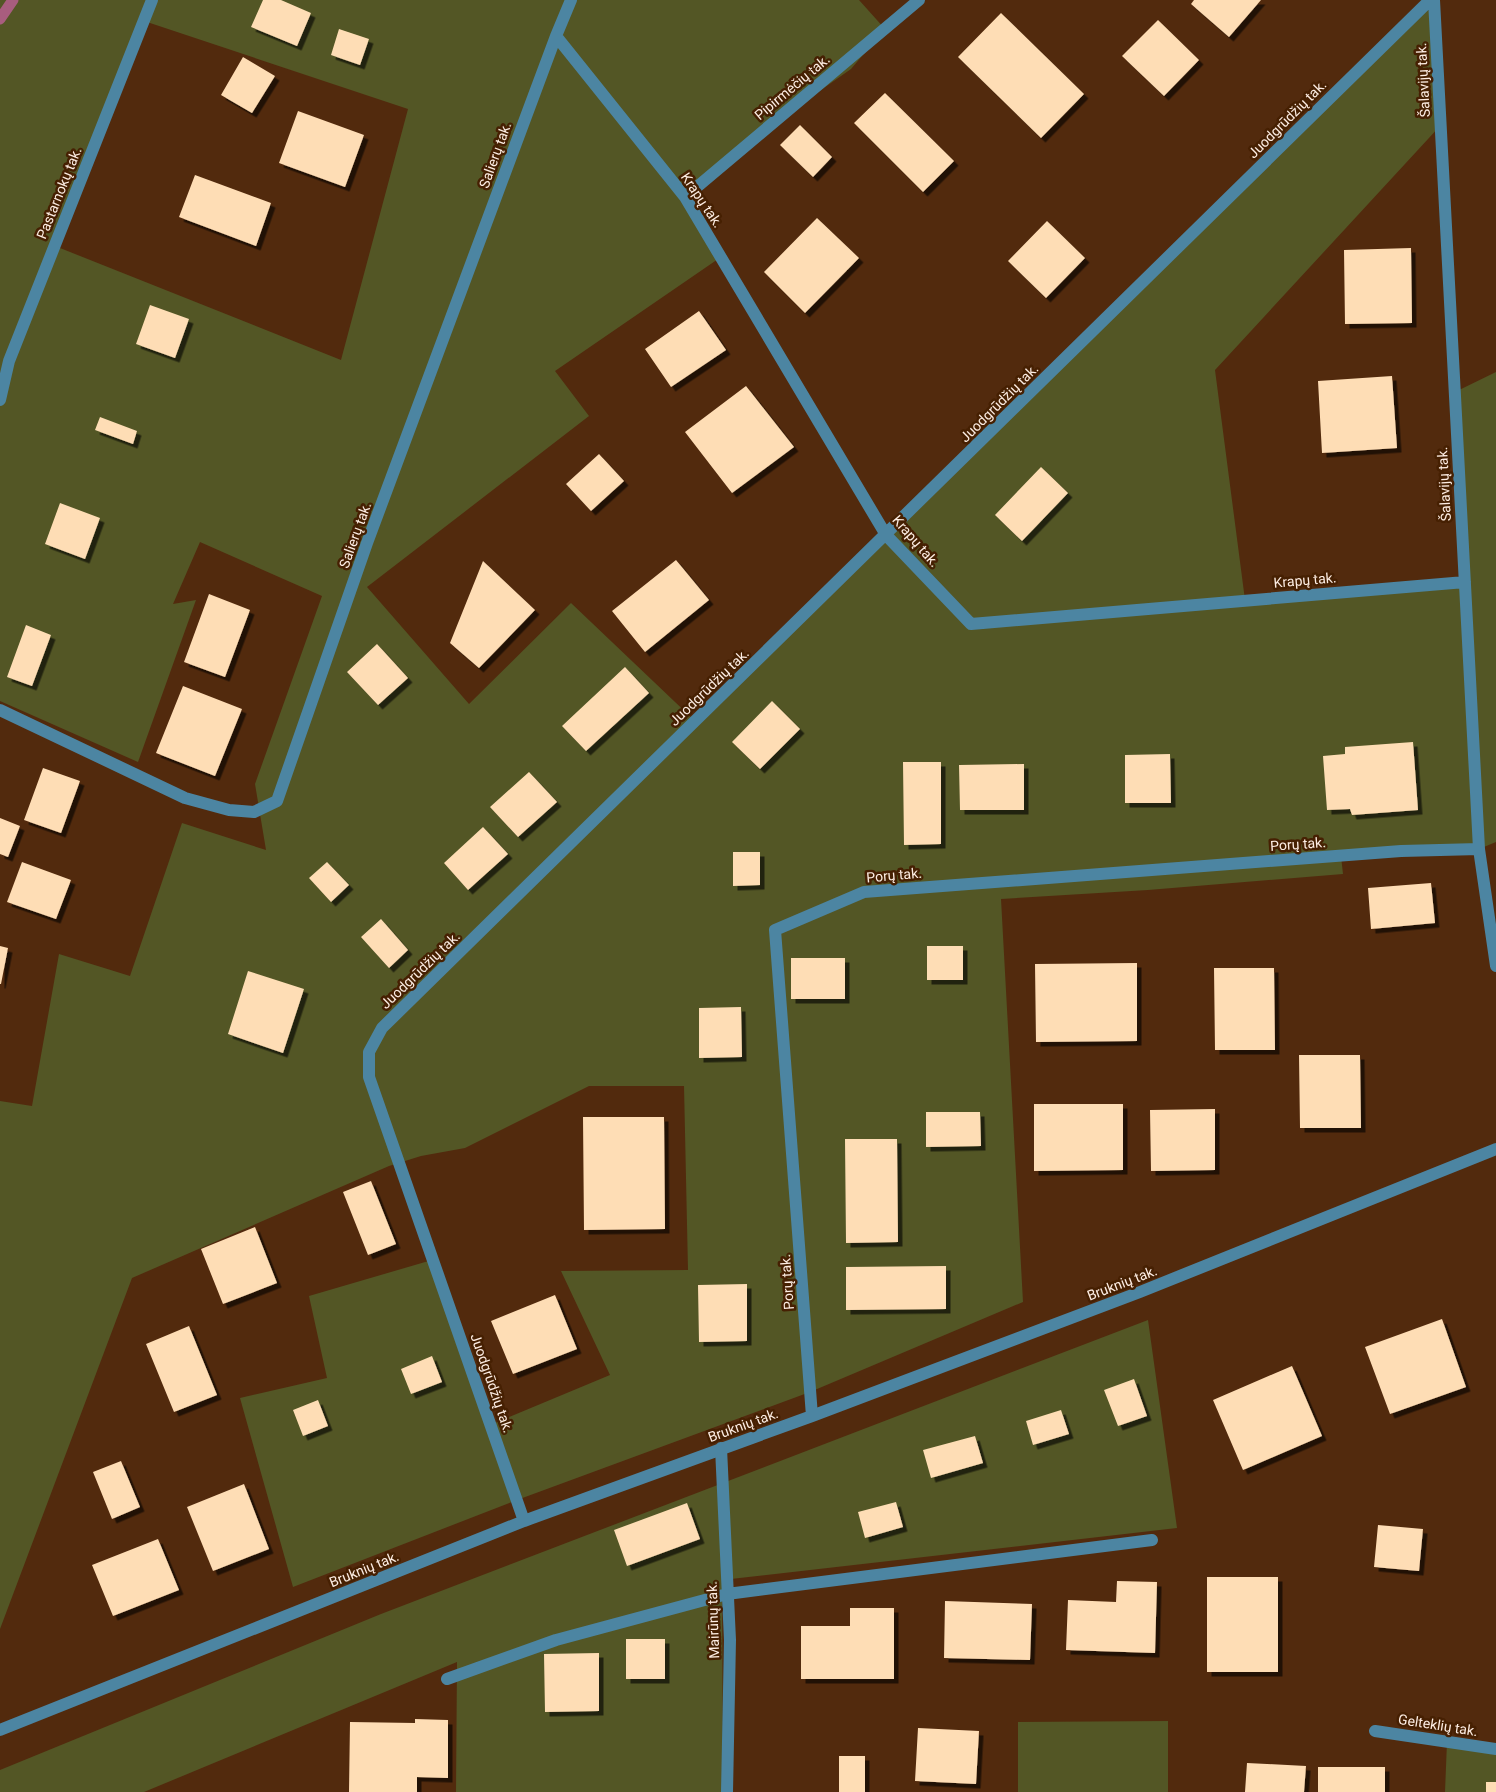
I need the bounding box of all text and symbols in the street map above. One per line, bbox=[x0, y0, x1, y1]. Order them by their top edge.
street label: Šalavijų tak. bbox=[1412, 42, 1433, 118]
street label: Pipirmėčių tak. bbox=[751, 51, 833, 123]
street label: Juodgrūdžių tak. bbox=[1245, 77, 1329, 161]
street label: Salierų tak. bbox=[476, 120, 514, 190]
street label: Pastarnokų tak. bbox=[33, 145, 85, 241]
street label: Krapų tak. bbox=[678, 169, 726, 231]
street label: Juodgrūdžių tak. bbox=[957, 361, 1041, 445]
street label: Šalavijų tak. bbox=[1433, 446, 1454, 522]
street label: Salierų tak. bbox=[336, 500, 374, 570]
street label: Krapų tak. bbox=[889, 512, 943, 570]
street label: Krapų tak. bbox=[1273, 569, 1337, 591]
street label: Juodgrūdžių tak. bbox=[666, 645, 752, 729]
street label: Porų tak. bbox=[1270, 834, 1326, 854]
street label: Porų tak. bbox=[866, 865, 922, 885]
street label: Juodgrūdžių tak. bbox=[377, 928, 463, 1012]
street label: Porų tak. bbox=[777, 1254, 797, 1310]
street label: Bruknių tak. bbox=[1085, 1262, 1159, 1304]
street label: Juodgrūdžių tak. bbox=[467, 1331, 517, 1435]
street label: Bruknių tak. bbox=[706, 1405, 780, 1445]
street label: Bruknių tak. bbox=[327, 1548, 401, 1590]
street label: Mairūnų tak. bbox=[704, 1581, 722, 1659]
street label: Gelteklių tak. bbox=[1397, 1711, 1479, 1739]

